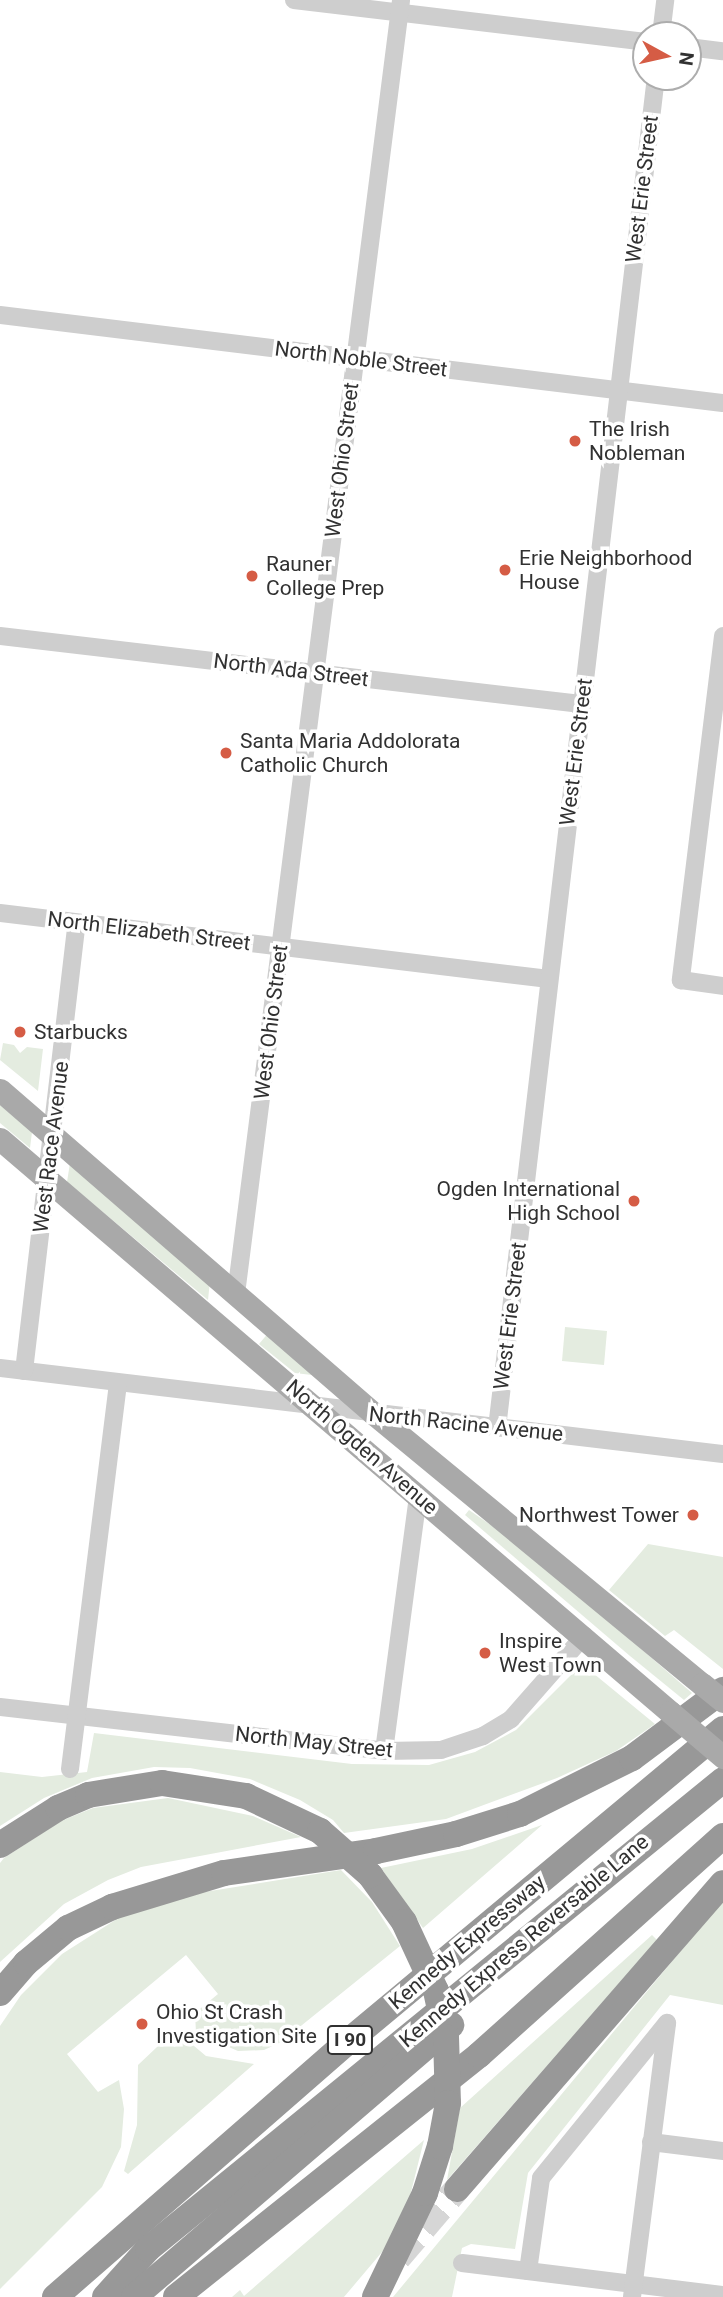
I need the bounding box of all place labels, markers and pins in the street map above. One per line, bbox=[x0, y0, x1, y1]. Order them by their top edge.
place label: The Irish Nobleman bbox=[589, 416, 685, 466]
marker: The Irish Nobleman bbox=[567, 433, 583, 449]
place label: Erie Neighborhood House bbox=[519, 545, 692, 595]
place label: Rauner College Prep bbox=[266, 551, 384, 601]
marker: Erie Neighborhood House bbox=[497, 562, 513, 578]
marker: Rauner College Prep bbox=[244, 568, 260, 584]
place label: Santa Maria Addolorata Catholic Church bbox=[240, 728, 460, 778]
marker: Santa Maria Addolorata Catholic Church bbox=[218, 745, 234, 761]
place label: Starbucks bbox=[34, 1019, 128, 1045]
marker: Starbucks bbox=[12, 1024, 28, 1040]
place label: Ogden International High School bbox=[436, 1176, 620, 1226]
marker: Ogden International High School bbox=[626, 1193, 642, 1209]
place label: Northwest Tower bbox=[519, 1502, 679, 1528]
marker: Northwest Tower bbox=[685, 1507, 701, 1523]
place label: Inspire West Town bbox=[499, 1628, 602, 1678]
marker: Inspire West Town bbox=[477, 1645, 493, 1661]
place label: Ohio St Crash Investigation Site bbox=[156, 1999, 317, 2049]
marker: Ohio St Crash Investigation Site bbox=[134, 2016, 150, 2032]

